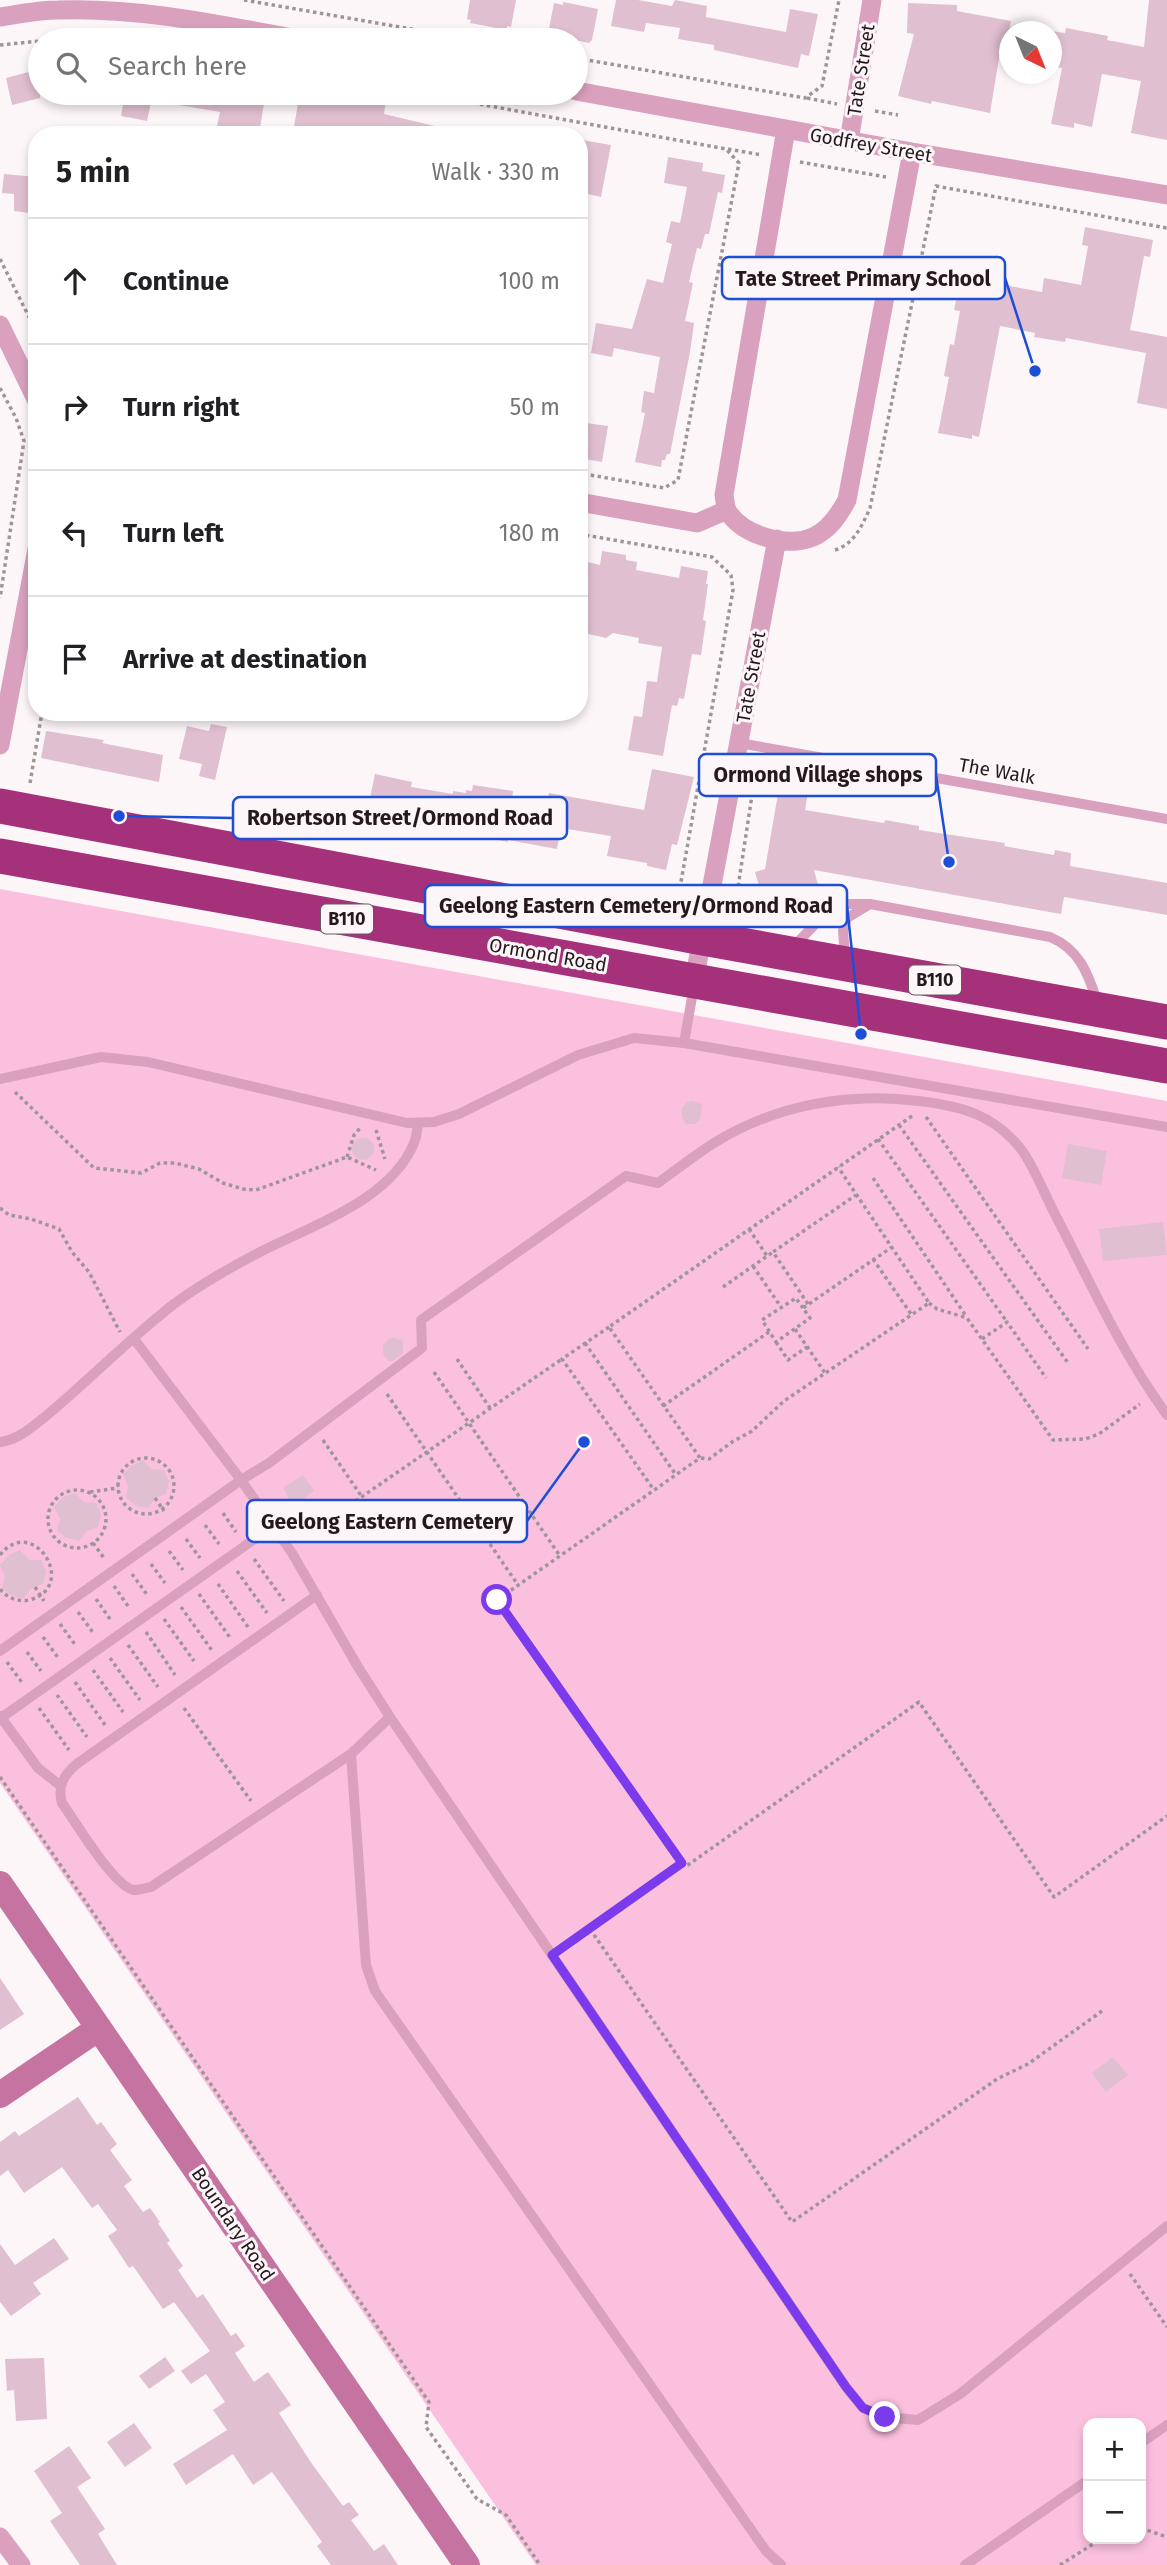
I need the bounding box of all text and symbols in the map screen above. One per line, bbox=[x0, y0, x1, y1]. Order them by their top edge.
north arrow bbox=[999, 21, 1062, 84]
street label: Tate Street bbox=[842, 22, 880, 118]
search box bbox=[28, 28, 588, 105]
icon: search bbox=[52, 48, 90, 86]
text: Search here bbox=[108, 51, 247, 82]
street label: Godfrey Street bbox=[808, 123, 934, 167]
text: 5 min bbox=[56, 154, 130, 190]
text: Walk · 330 m bbox=[432, 158, 560, 186]
callout: Tate Street Primary School bbox=[722, 257, 1005, 299]
icon: ahead bbox=[56, 262, 94, 300]
text: Continue bbox=[123, 266, 229, 297]
text: Tate Street Primary School bbox=[735, 266, 991, 292]
text: 100 m bbox=[499, 267, 560, 295]
icon: right bbox=[56, 388, 94, 426]
text: Turn right bbox=[123, 392, 240, 423]
text: 50 m bbox=[510, 393, 560, 421]
icon: left bbox=[56, 514, 94, 552]
text: Turn left bbox=[123, 518, 224, 549]
text: 180 m bbox=[499, 519, 560, 547]
street label: Tate Street bbox=[732, 629, 770, 725]
icon: arrive bbox=[56, 640, 94, 678]
text: Arrive at destination bbox=[123, 644, 367, 675]
street label: The Walk bbox=[957, 753, 1037, 789]
callout: Ormond Village shops bbox=[699, 754, 936, 796]
text: Ormond Village shops bbox=[713, 762, 923, 788]
callout: Robertson Street/Ormond Road bbox=[233, 797, 567, 839]
text: Robertson Street/Ormond Road bbox=[247, 805, 553, 831]
callout: Geelong Eastern Cemetery/Ormond Road bbox=[425, 885, 847, 927]
text: Geelong Eastern Cemetery/Ormond Road bbox=[439, 893, 833, 919]
road number: B110 bbox=[321, 904, 373, 934]
street label: Ormond Road bbox=[487, 933, 609, 977]
road number: B110 bbox=[909, 965, 961, 995]
callout: Geelong Eastern Cemetery bbox=[247, 1500, 527, 1542]
text: Geelong Eastern Cemetery bbox=[261, 1509, 513, 1535]
route start bbox=[481, 1584, 512, 1615]
street label: Boundary Road bbox=[187, 2163, 279, 2285]
route end bbox=[869, 2401, 900, 2432]
map controls bbox=[1083, 2418, 1146, 2544]
button: + bbox=[1083, 2418, 1146, 2481]
button: − bbox=[1083, 2481, 1146, 2544]

